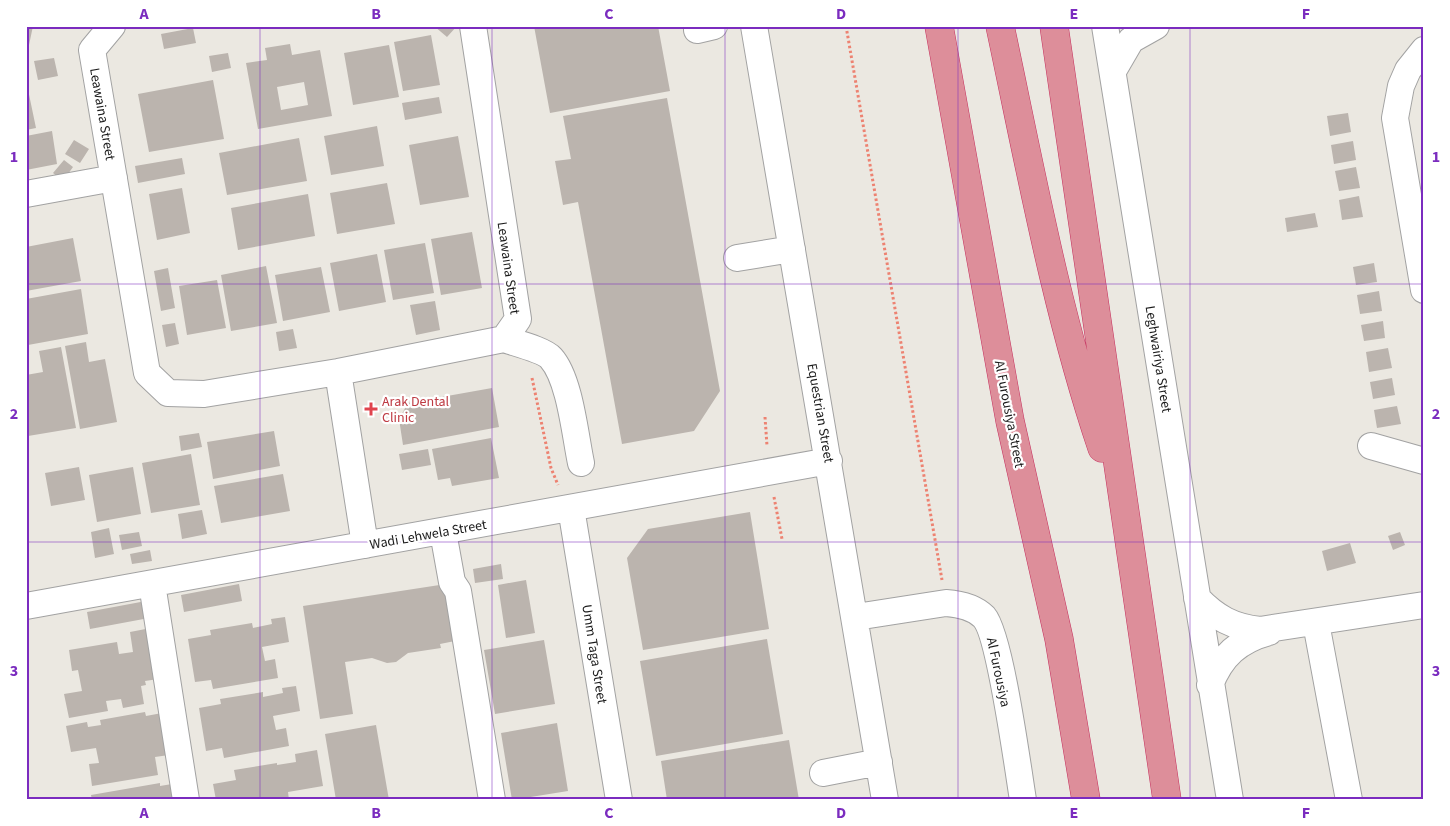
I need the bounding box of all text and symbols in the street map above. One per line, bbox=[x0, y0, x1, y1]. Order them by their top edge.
text: A bbox=[138, 3, 149, 25]
text: B bbox=[371, 3, 381, 25]
text: C bbox=[604, 3, 614, 25]
text: D bbox=[836, 3, 846, 25]
text: E bbox=[1070, 3, 1078, 25]
text: F bbox=[1302, 3, 1310, 25]
street label: Leawaina Street bbox=[84, 66, 120, 162]
text: 1 bbox=[10, 146, 18, 168]
text: 1 bbox=[1432, 146, 1440, 168]
street label: Leawaina Street bbox=[492, 220, 524, 316]
street label: Leghwairiya Street bbox=[1140, 304, 1176, 414]
street label: Al Furousiya Street bbox=[989, 359, 1029, 470]
street label: Equestrian Street bbox=[801, 362, 839, 465]
place label: Arak Dental Clinic bbox=[382, 392, 450, 428]
marker: Arak Dental Clinic bbox=[364, 402, 378, 416]
text: 2 bbox=[10, 403, 18, 425]
text: 2 bbox=[1432, 403, 1440, 425]
street label: Wadi Lehwela Street bbox=[368, 515, 489, 555]
street label: Umm Taga Street bbox=[576, 603, 612, 706]
street label: Al Furousiya bbox=[981, 635, 1015, 709]
text: 3 bbox=[10, 660, 18, 682]
text: 3 bbox=[1432, 660, 1440, 682]
text: A bbox=[138, 802, 149, 824]
text: B bbox=[371, 802, 381, 824]
text: C bbox=[604, 802, 614, 824]
text: D bbox=[836, 802, 846, 824]
text: E bbox=[1070, 802, 1078, 824]
text: F bbox=[1302, 802, 1310, 824]

